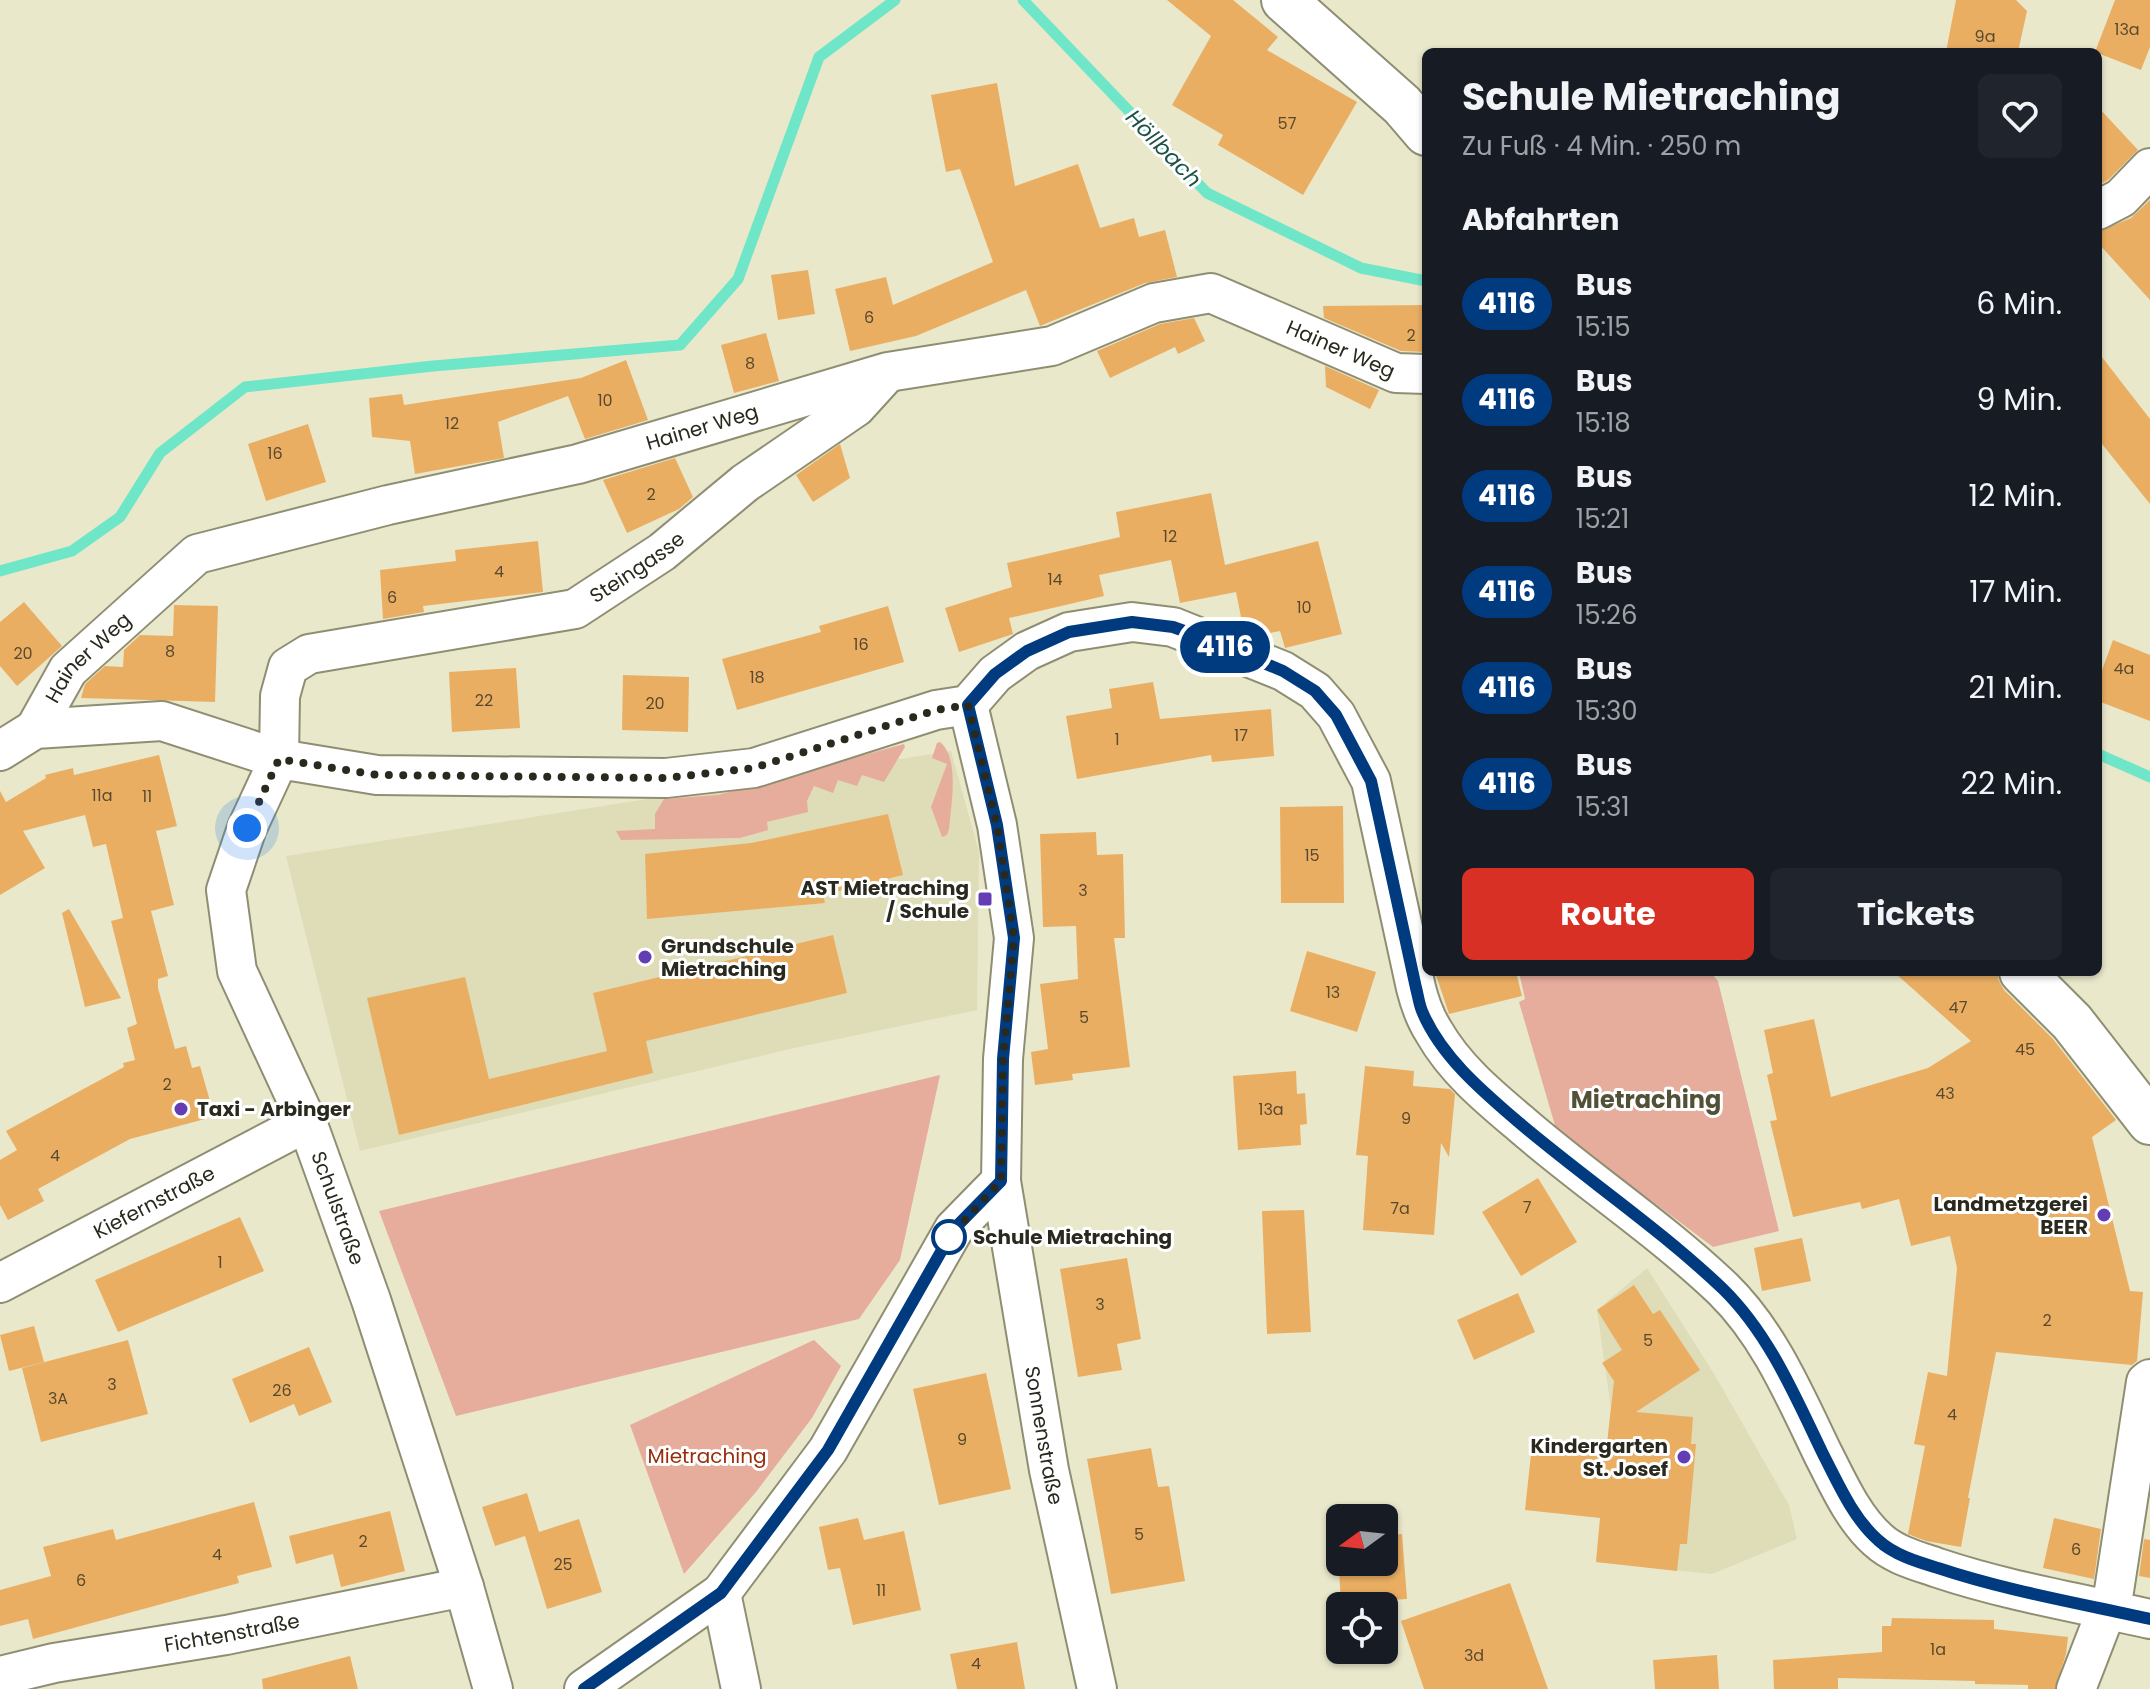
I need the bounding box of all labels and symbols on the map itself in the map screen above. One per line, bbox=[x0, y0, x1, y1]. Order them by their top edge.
house number: 13a bbox=[2114, 18, 2140, 41]
house number: 9a bbox=[1975, 25, 1995, 48]
water label: Höllbach bbox=[1119, 103, 1209, 194]
house number: 57 bbox=[1278, 112, 1297, 135]
house number: 6 bbox=[864, 306, 874, 329]
street label: Hainer Weg bbox=[1282, 313, 1399, 385]
house number: 2 bbox=[1406, 324, 1416, 347]
house number: 8 bbox=[745, 352, 755, 375]
house number: 10 bbox=[597, 389, 613, 412]
street label: Hainer Weg bbox=[643, 397, 761, 457]
house number: 12 bbox=[445, 412, 459, 435]
house number: 16 bbox=[267, 442, 283, 465]
house number: 2 bbox=[646, 483, 656, 506]
street label: Steingasse bbox=[584, 525, 691, 610]
house number: 12 bbox=[1163, 525, 1177, 548]
house number: 4 bbox=[494, 560, 504, 583]
house number: 14 bbox=[1047, 568, 1063, 591]
house number: 6 bbox=[387, 586, 397, 609]
house number: 10 bbox=[1296, 596, 1312, 619]
street label: Hainer Weg bbox=[38, 606, 137, 708]
line badge: 4116 bbox=[1169, 621, 1281, 673]
house number: 16 bbox=[853, 633, 869, 656]
house number: 8 bbox=[165, 640, 175, 663]
house number: 20 bbox=[13, 642, 33, 665]
house number: 4a bbox=[2114, 657, 2134, 680]
house number: 18 bbox=[749, 666, 765, 689]
house number: 22 bbox=[475, 689, 493, 712]
house number: 20 bbox=[645, 692, 665, 715]
house number: 17 bbox=[1234, 724, 1248, 747]
house number: 1 bbox=[1114, 728, 1120, 751]
house number: 11a bbox=[91, 784, 113, 807]
house number: 11 bbox=[142, 785, 152, 808]
your location bbox=[227, 808, 267, 848]
house number: 15 bbox=[1304, 844, 1320, 867]
place label: AST Mietraching / Schule bbox=[801, 874, 969, 925]
house number: 3 bbox=[1078, 879, 1088, 902]
marker: AST Mietraching / Schule bbox=[976, 890, 994, 908]
place label: Grundschule Mietraching bbox=[661, 932, 794, 983]
marker: Grundschule Mietraching bbox=[636, 948, 654, 966]
house number: 13 bbox=[1326, 981, 1340, 1004]
house number: 47 bbox=[1949, 996, 1968, 1019]
house number: 5 bbox=[1079, 1006, 1089, 1029]
house number: 45 bbox=[2015, 1038, 2035, 1061]
house number: 2 bbox=[162, 1073, 172, 1096]
house number: 43 bbox=[1935, 1082, 1955, 1105]
district label: Mietraching bbox=[1571, 1083, 1721, 1116]
place label: Taxi - Arbinger bbox=[197, 1095, 351, 1123]
house number: 13a bbox=[1258, 1098, 1284, 1121]
marker: Taxi - Arbinger bbox=[172, 1100, 190, 1118]
house number: 9 bbox=[1401, 1107, 1411, 1130]
house number: 4 bbox=[50, 1144, 60, 1167]
street label: Schulstraße bbox=[304, 1147, 372, 1269]
street label: Kiefernstraße bbox=[89, 1159, 220, 1246]
place label: Landmetzgerei BEER bbox=[1934, 1190, 2088, 1241]
house number: 7 bbox=[1523, 1196, 1532, 1219]
house number: 7a bbox=[1390, 1197, 1410, 1220]
marker: Landmetzgerei BEER bbox=[2095, 1206, 2113, 1224]
marker: Schule Mietraching bbox=[932, 1220, 966, 1254]
place label: Schule Mietraching bbox=[973, 1223, 1172, 1251]
house number: 1 bbox=[217, 1251, 223, 1274]
house number: 3 bbox=[1095, 1293, 1105, 1316]
house number: 2 bbox=[2042, 1309, 2052, 1332]
house number: 5 bbox=[1643, 1329, 1653, 1352]
street label: Sonnenstraße bbox=[1018, 1364, 1070, 1507]
house number: 3 bbox=[107, 1373, 117, 1396]
house number: 26 bbox=[272, 1379, 292, 1402]
house number: 3A bbox=[48, 1387, 68, 1410]
house number: 4 bbox=[1947, 1403, 1957, 1426]
house number: 9 bbox=[957, 1428, 967, 1451]
place label: Kindergarten St. Josef bbox=[1531, 1432, 1668, 1483]
park label: Mietraching bbox=[648, 1442, 766, 1470]
marker: Kindergarten St. Josef bbox=[1675, 1448, 1693, 1466]
north arrow bbox=[1326, 1504, 1398, 1576]
house number: 5 bbox=[1134, 1523, 1144, 1546]
house number: 2 bbox=[358, 1530, 368, 1553]
house number: 6 bbox=[2071, 1538, 2081, 1561]
house number: 4 bbox=[212, 1543, 222, 1566]
house number: 25 bbox=[553, 1553, 573, 1576]
house number: 6 bbox=[76, 1569, 86, 1592]
house number: 11 bbox=[876, 1579, 886, 1602]
street label: Fichtenstraße bbox=[162, 1606, 302, 1659]
house number: 1a bbox=[1930, 1638, 1946, 1661]
house number: 3d bbox=[1464, 1644, 1484, 1667]
house number: 4 bbox=[971, 1652, 981, 1675]

